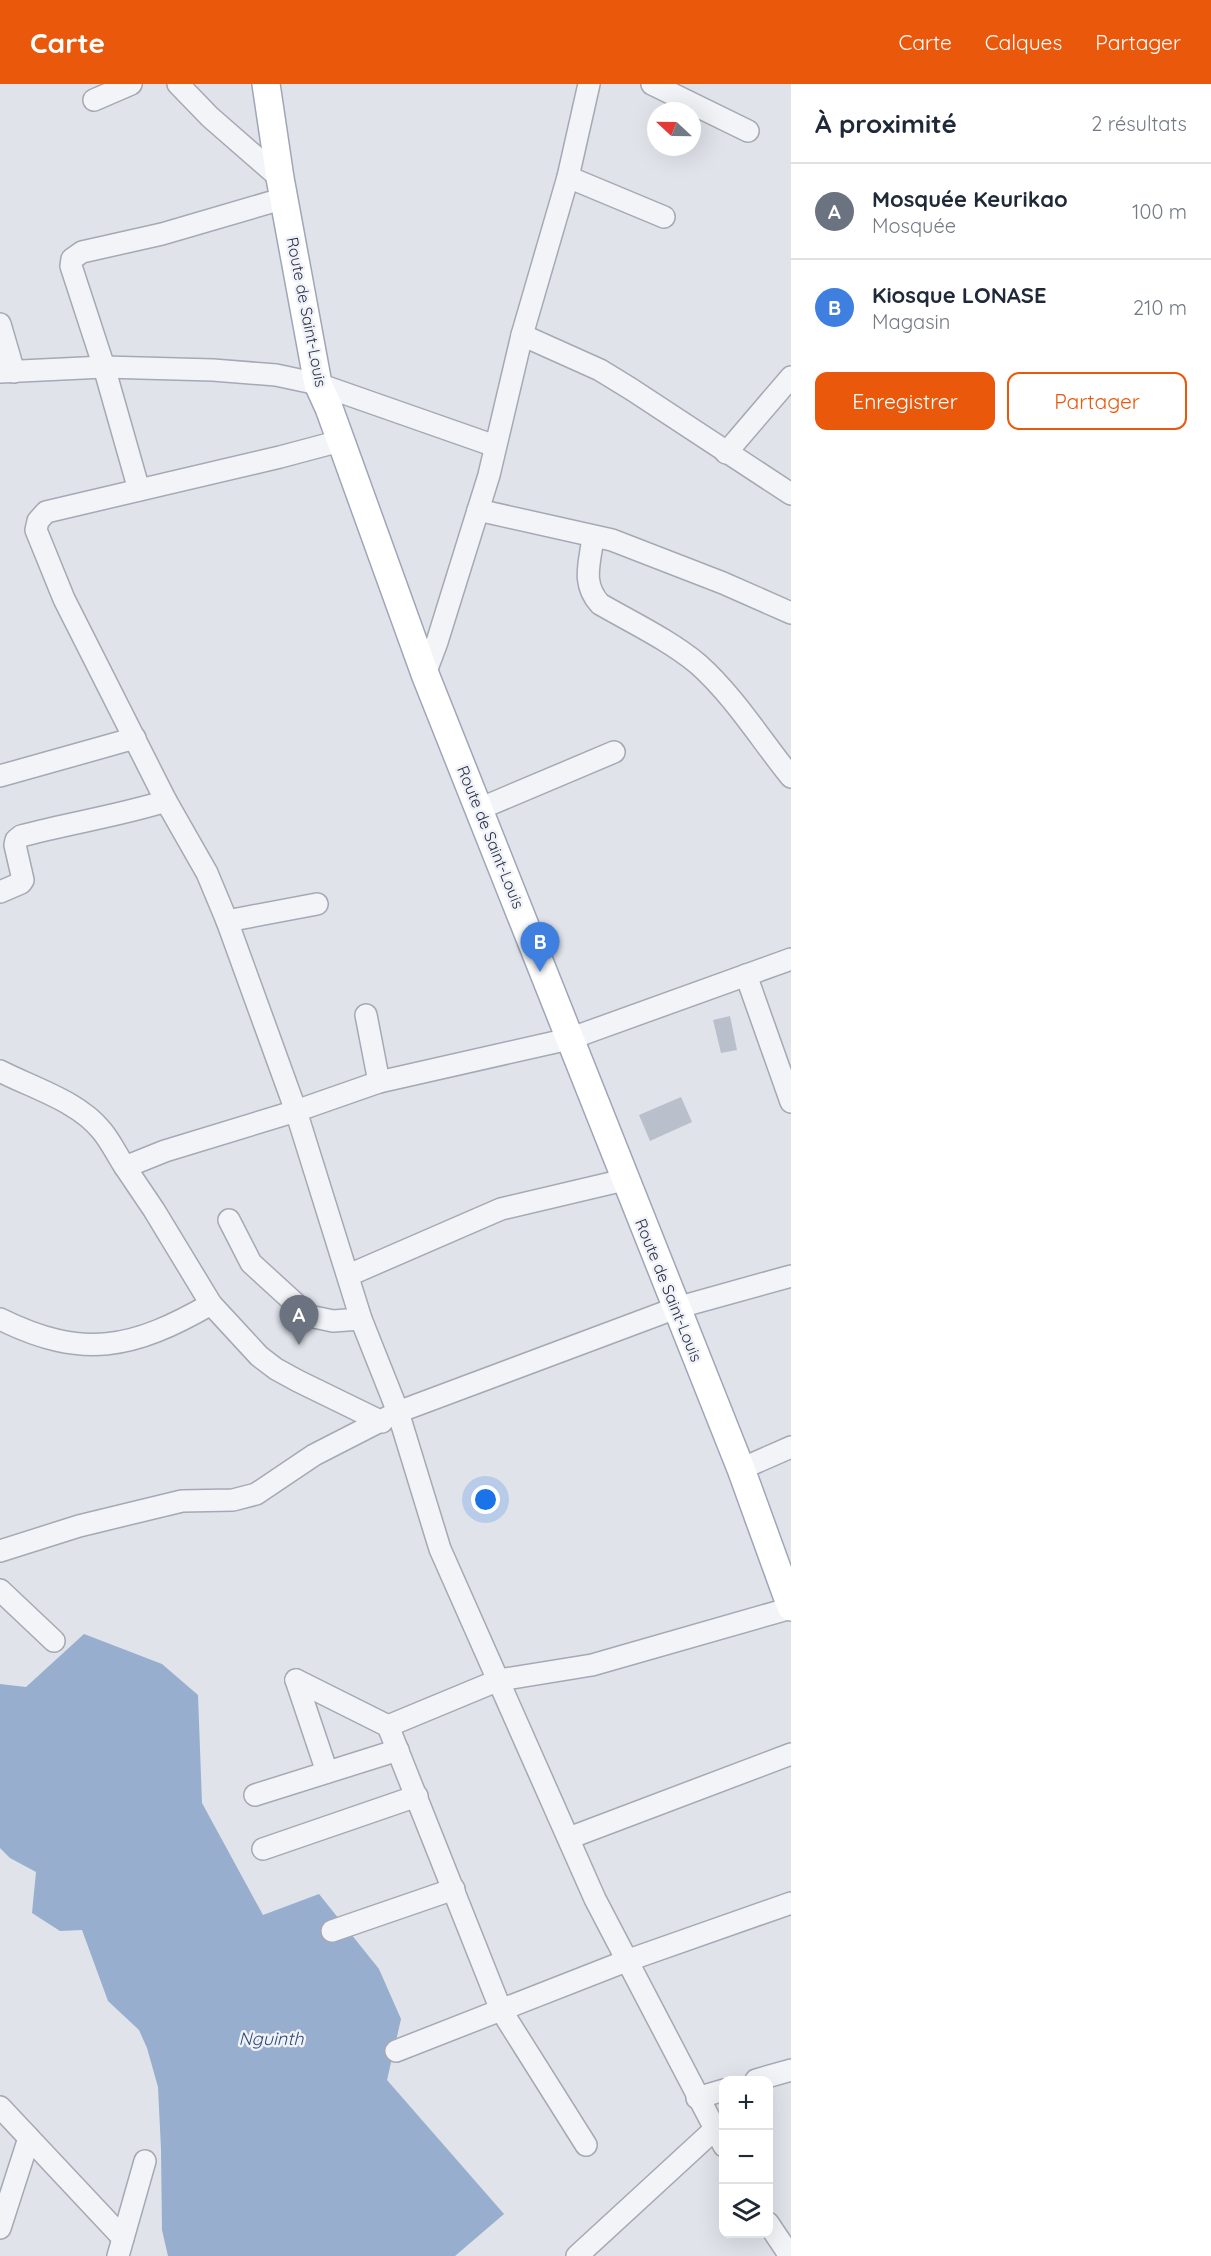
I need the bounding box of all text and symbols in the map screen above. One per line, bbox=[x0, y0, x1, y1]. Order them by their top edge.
text: Carte bbox=[30, 25, 105, 60]
text: Carte bbox=[898, 29, 952, 55]
text: Calques bbox=[985, 29, 1062, 55]
text: Partager bbox=[1095, 29, 1181, 55]
north arrow bbox=[647, 102, 701, 156]
text: À proximité bbox=[815, 107, 957, 140]
text: 2 résultats bbox=[1091, 111, 1187, 136]
text: Mosquée Keurikao bbox=[872, 185, 1068, 213]
text: A bbox=[828, 199, 841, 224]
text: 100 m bbox=[1132, 199, 1187, 224]
text: Mosquée bbox=[872, 213, 956, 238]
street label: Route de Saint-Louis bbox=[283, 235, 331, 389]
text: Kiosque LONASE bbox=[872, 281, 1047, 309]
text: B bbox=[828, 295, 841, 320]
text: 210 m bbox=[1133, 295, 1187, 320]
text: Magasin bbox=[872, 309, 950, 334]
button: Enregistrer bbox=[815, 372, 995, 430]
button: Partager bbox=[1007, 372, 1187, 430]
street label: Route de Saint-Louis bbox=[453, 763, 529, 911]
pin: B bbox=[520, 922, 560, 972]
street label: Route de Saint-Louis bbox=[631, 1216, 707, 1364]
pin: A bbox=[280, 1296, 318, 1345]
your location bbox=[471, 1485, 500, 1514]
water label: Nguinth bbox=[238, 2027, 304, 2050]
map controls bbox=[719, 2076, 773, 2238]
button: + bbox=[719, 2076, 773, 2130]
button: − bbox=[719, 2130, 773, 2184]
button: layers bbox=[719, 2184, 773, 2238]

